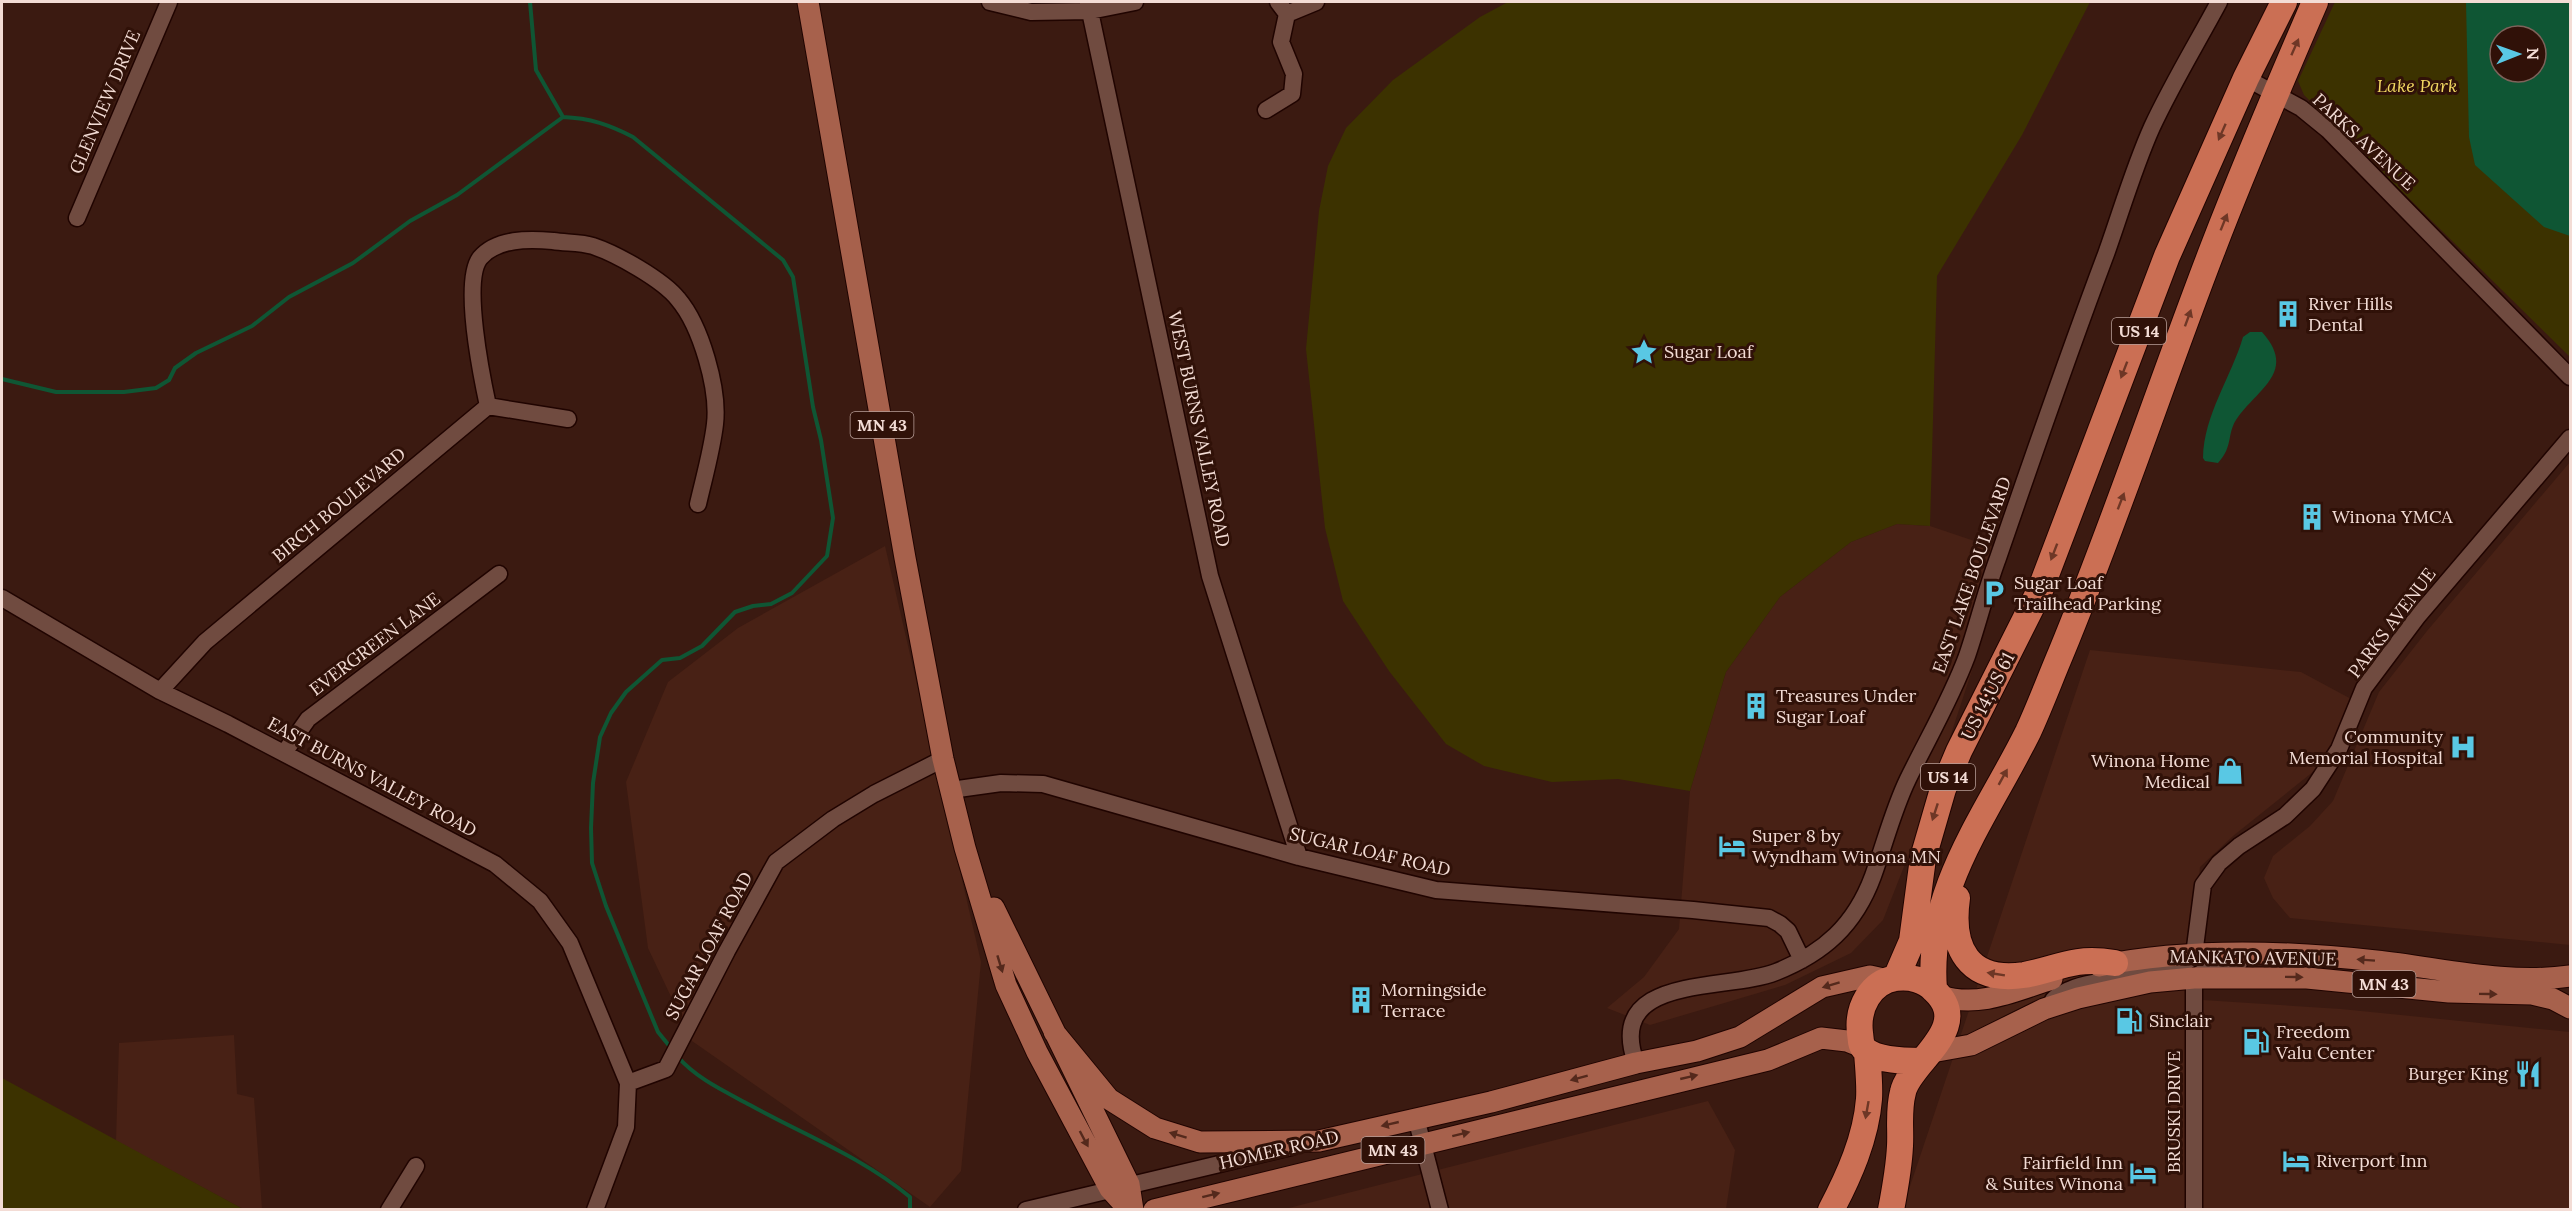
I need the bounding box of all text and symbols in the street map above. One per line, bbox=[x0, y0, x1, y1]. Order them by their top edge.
north arrow bbox=[2488, 24, 2548, 84]
street label: GLENVIEW DRIVE bbox=[64, 26, 145, 177]
one-way arrow bbox=[2291, 39, 2300, 56]
text: N bbox=[2523, 47, 2543, 60]
park label: Lake Park bbox=[2377, 74, 2457, 97]
street label: PARKS AVENUE bbox=[2308, 88, 2420, 195]
one-way arrow bbox=[2217, 123, 2226, 140]
one-way arrow bbox=[2220, 213, 2229, 231]
place label: River Hills Dental bbox=[2308, 292, 2393, 336]
building icon: River Hills Dental bbox=[2273, 299, 2303, 329]
one-way arrow bbox=[2183, 308, 2193, 326]
street label: WEST BURNS VALLEY ROAD bbox=[1163, 309, 1236, 549]
road number: US 14 bbox=[2112, 318, 2166, 344]
place icon: Sugar Loaf bbox=[1629, 337, 1659, 367]
place label: Sugar Loaf bbox=[1664, 340, 1755, 363]
one-way arrow bbox=[2119, 361, 2128, 379]
road number: MN 43 bbox=[850, 412, 914, 438]
street label: BIRCH BOULEVARD bbox=[267, 442, 410, 567]
street label: EAST LAKE BOULEVARD bbox=[1927, 473, 2016, 676]
one-way arrow bbox=[2116, 491, 2126, 509]
building icon: Winona YMCA bbox=[2297, 502, 2327, 532]
place label: Winona YMCA bbox=[2332, 505, 2453, 528]
one-way arrow bbox=[2049, 544, 2059, 562]
street label: PARKS AVENUE bbox=[2343, 563, 2441, 682]
place label: Sugar Loaf Trailhead Parking bbox=[2014, 571, 2162, 615]
parking icon: Sugar Loaf Trailhead Parking bbox=[1979, 578, 2009, 608]
street label: EVERGREEN LANE bbox=[305, 587, 445, 700]
street label: US 14;US 61 bbox=[1956, 648, 2019, 743]
place label: Treasures Under Sugar Loaf bbox=[1776, 684, 1916, 728]
building icon: Treasures Under Sugar Loaf bbox=[1741, 691, 1771, 721]
street label: EAST BURNS VALLEY ROAD bbox=[264, 711, 481, 842]
place label: Community Memorial Hospital bbox=[2289, 725, 2443, 769]
hospital icon: Community Memorial Hospital bbox=[2448, 732, 2478, 762]
place label: Winona Home Medical bbox=[2091, 749, 2210, 793]
shop icon: Winona Home Medical bbox=[2215, 756, 2245, 786]
road number: US 14 bbox=[1921, 764, 1975, 790]
one-way arrow bbox=[1998, 768, 2008, 785]
one-way arrow bbox=[1930, 803, 1940, 821]
street label: SUGAR LOAF ROAD bbox=[1287, 822, 1453, 881]
place label: Super 8 by Wyndham Winona MN bbox=[1752, 824, 1941, 868]
hotel icon: Super 8 by Wyndham Winona MN bbox=[1717, 831, 1747, 861]
street label: SUGAR LOAF ROAD bbox=[660, 868, 757, 1024]
street label: MANKATO AVENUE bbox=[2169, 945, 2337, 970]
one-way arrow bbox=[996, 955, 1005, 973]
one-way arrow bbox=[2357, 955, 2376, 965]
one-way arrow bbox=[1986, 970, 2005, 979]
road number: MN 43 bbox=[2352, 971, 2416, 997]
one-way arrow bbox=[2285, 973, 2304, 982]
place label: Morningside Terrace bbox=[1381, 978, 1487, 1022]
one-way arrow bbox=[1822, 981, 1840, 990]
building icon: Morningside Terrace bbox=[1346, 985, 1376, 1015]
one-way arrow bbox=[2479, 989, 2498, 998]
fuel station icon: Sinclair bbox=[2114, 1006, 2144, 1036]
place label: Sinclair bbox=[2149, 1009, 2212, 1032]
place label: Freedom Valu Center bbox=[2275, 1020, 2375, 1064]
fuel station icon: Freedom Valu Center bbox=[2241, 1027, 2271, 1057]
street label: BRUSKI DRIVE bbox=[2162, 1051, 2185, 1173]
restaurant icon: Burger King bbox=[2513, 1059, 2543, 1089]
place label: Burger King bbox=[2408, 1062, 2509, 1085]
one-way arrow bbox=[1680, 1072, 1699, 1082]
one-way arrow bbox=[1570, 1074, 1588, 1083]
one-way arrow bbox=[1862, 1101, 1871, 1120]
one-way arrow bbox=[1381, 1120, 1399, 1130]
street label: HOMER ROAD bbox=[1217, 1125, 1341, 1174]
one-way arrow bbox=[1452, 1128, 1471, 1138]
one-way arrow bbox=[1169, 1130, 1187, 1139]
one-way arrow bbox=[1079, 1131, 1089, 1148]
road number: MN 43 bbox=[1362, 1137, 1424, 1163]
hotel icon: Riverport Inn bbox=[2281, 1146, 2311, 1176]
place label: Riverport Inn bbox=[2316, 1149, 2428, 1172]
place label: Fairfield Inn & Suites Winona bbox=[1985, 1151, 2123, 1195]
hotel icon: Fairfield Inn & Suites Winona bbox=[2128, 1158, 2158, 1188]
one-way arrow bbox=[1202, 1190, 1220, 1200]

